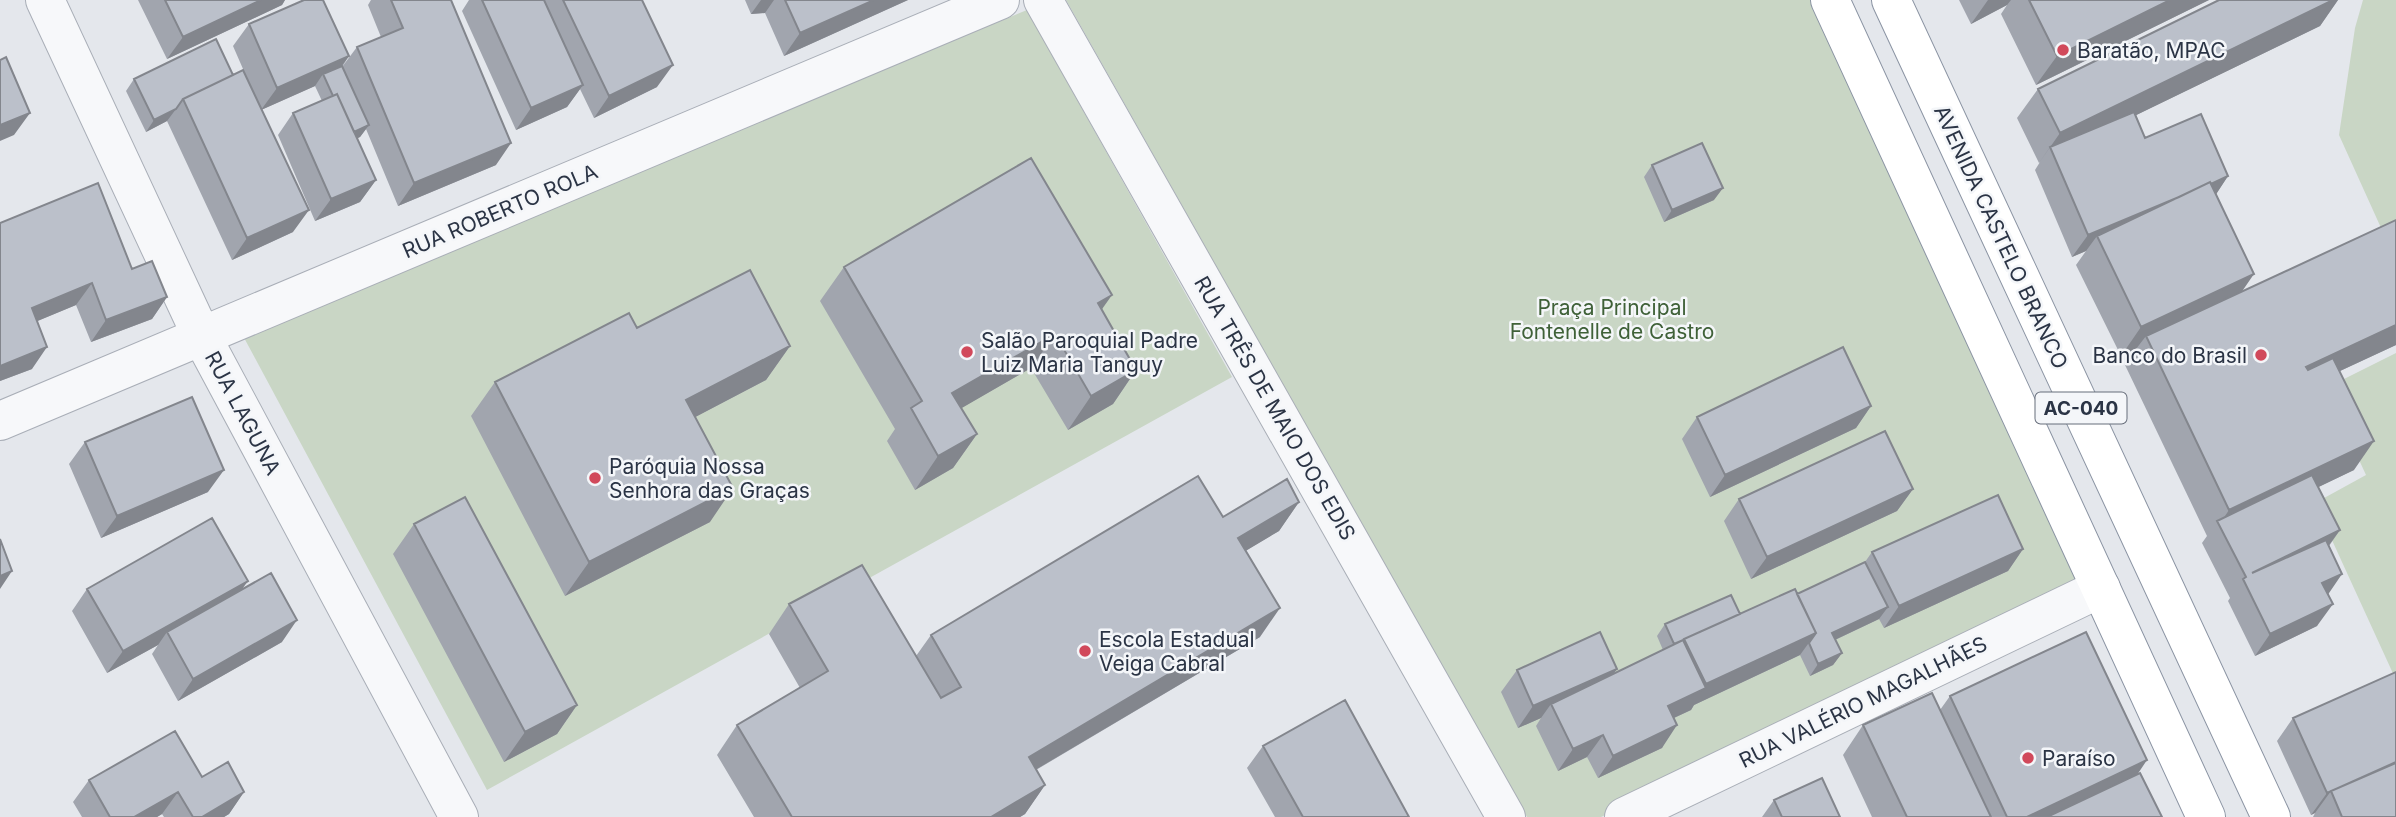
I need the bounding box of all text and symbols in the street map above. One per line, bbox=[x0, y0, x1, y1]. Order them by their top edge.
place label: Baratão, MPAC bbox=[2077, 38, 2226, 63]
marker: Baratão, MPAC bbox=[2055, 42, 2071, 58]
street label: AVENIDA CASTELO BRANCO bbox=[1929, 101, 2073, 373]
street label: RUA ROBERTO ROLA bbox=[399, 159, 601, 263]
street label: RUA TRÊS DE MAIO DOS EDIS bbox=[1189, 271, 1362, 544]
park label: Praça Principal Fontenelle de Castro bbox=[1510, 295, 1714, 344]
place label: Salão Paroquial Padre Luiz Maria Tanguy bbox=[981, 328, 1198, 377]
place label: Banco do Brasil bbox=[2093, 343, 2247, 368]
marker: Salão Paroquial Padre Luiz Maria Tanguy bbox=[959, 344, 975, 360]
street label: RUA LAGUNA bbox=[200, 347, 286, 479]
marker: Banco do Brasil bbox=[2253, 347, 2269, 363]
road number: AC-040 bbox=[2036, 392, 2126, 424]
place label: Paróquia Nossa Senhora das Graças bbox=[609, 454, 810, 503]
marker: Paróquia Nossa Senhora das Graças bbox=[587, 470, 603, 486]
place label: Escola Estadual Veiga Cabral bbox=[1099, 627, 1255, 676]
street label: RUA VALÉRIO MAGALHÃES bbox=[1734, 630, 1991, 773]
marker: Escola Estadual Veiga Cabral bbox=[1077, 643, 1093, 659]
place label: Paraíso bbox=[2042, 746, 2116, 771]
marker: Paraíso bbox=[2020, 750, 2036, 766]

